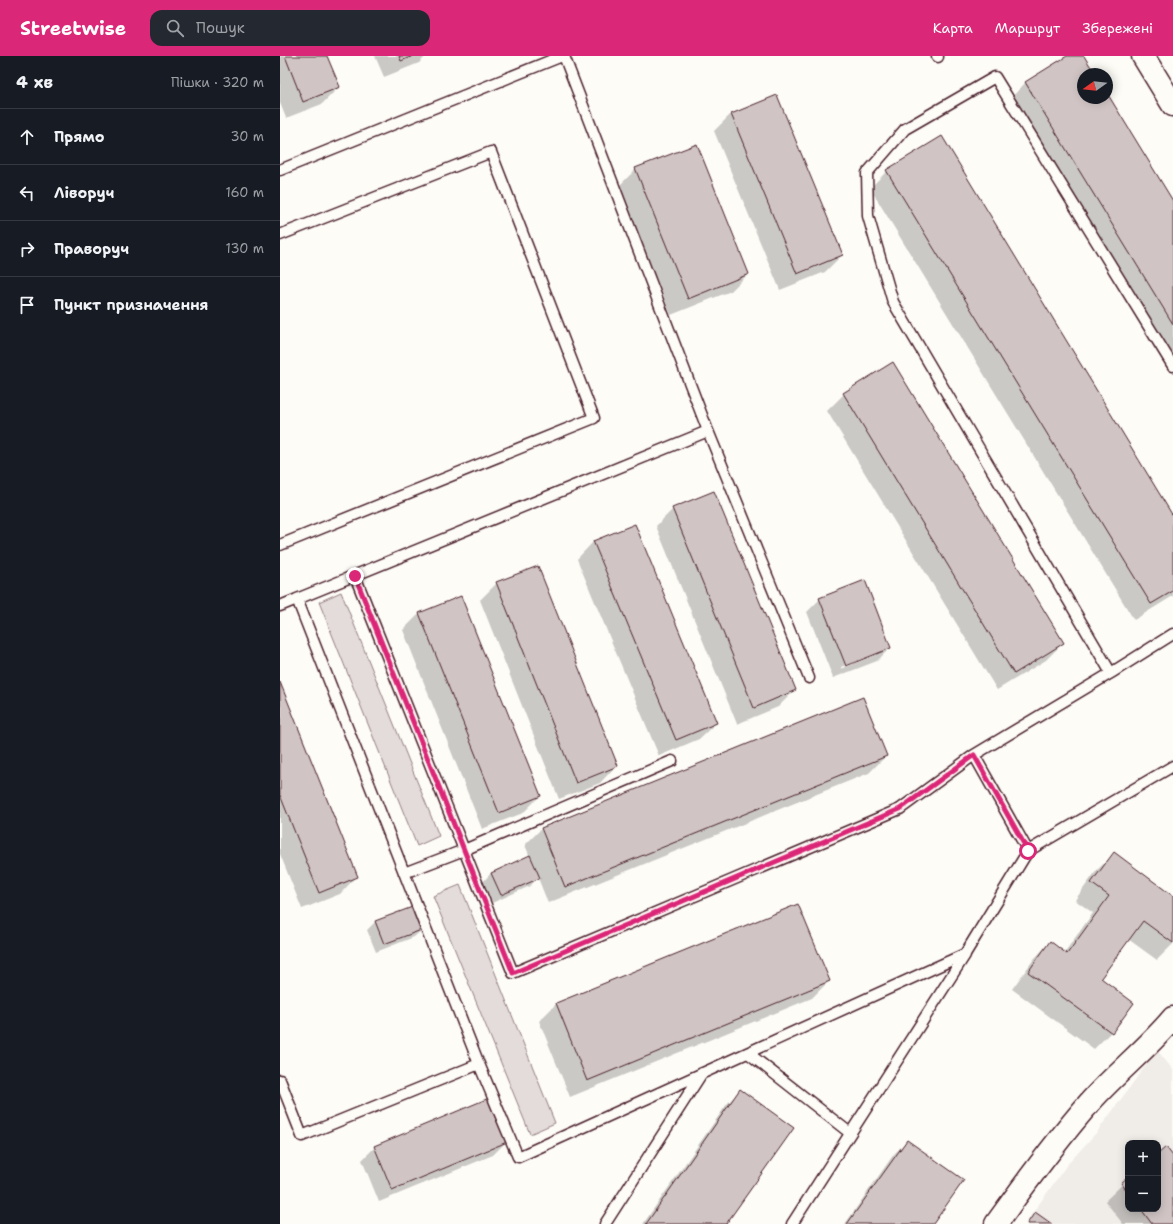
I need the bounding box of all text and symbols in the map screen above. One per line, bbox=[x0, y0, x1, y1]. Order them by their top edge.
search box bbox=[150, 10, 430, 46]
text: Streetwise bbox=[20, 16, 126, 41]
icon: search bbox=[164, 17, 186, 39]
text: Пошук bbox=[196, 18, 245, 38]
text: Карта bbox=[933, 19, 973, 37]
text: Маршрут bbox=[995, 19, 1060, 37]
text: Збережені bbox=[1082, 19, 1153, 37]
north arrow bbox=[1077, 68, 1113, 104]
text: 4 хв bbox=[16, 71, 53, 93]
text: Пішки · 320 m bbox=[171, 74, 264, 91]
icon: ahead bbox=[16, 126, 38, 148]
text: Прямо bbox=[54, 127, 104, 147]
text: 30 m bbox=[230, 128, 264, 145]
icon: left bbox=[16, 182, 38, 204]
text: Ліворуч bbox=[54, 183, 114, 203]
text: 160 m bbox=[226, 184, 264, 201]
icon: right bbox=[16, 238, 38, 260]
text: Праворуч bbox=[54, 239, 129, 259]
text: 130 m bbox=[226, 240, 264, 257]
icon: arrive bbox=[16, 294, 38, 316]
text: Пункт призначення bbox=[54, 295, 209, 315]
route end bbox=[346, 567, 364, 585]
route start bbox=[1019, 842, 1037, 860]
map controls bbox=[1125, 1140, 1161, 1212]
button: + bbox=[1125, 1140, 1161, 1176]
button: − bbox=[1125, 1176, 1161, 1212]

